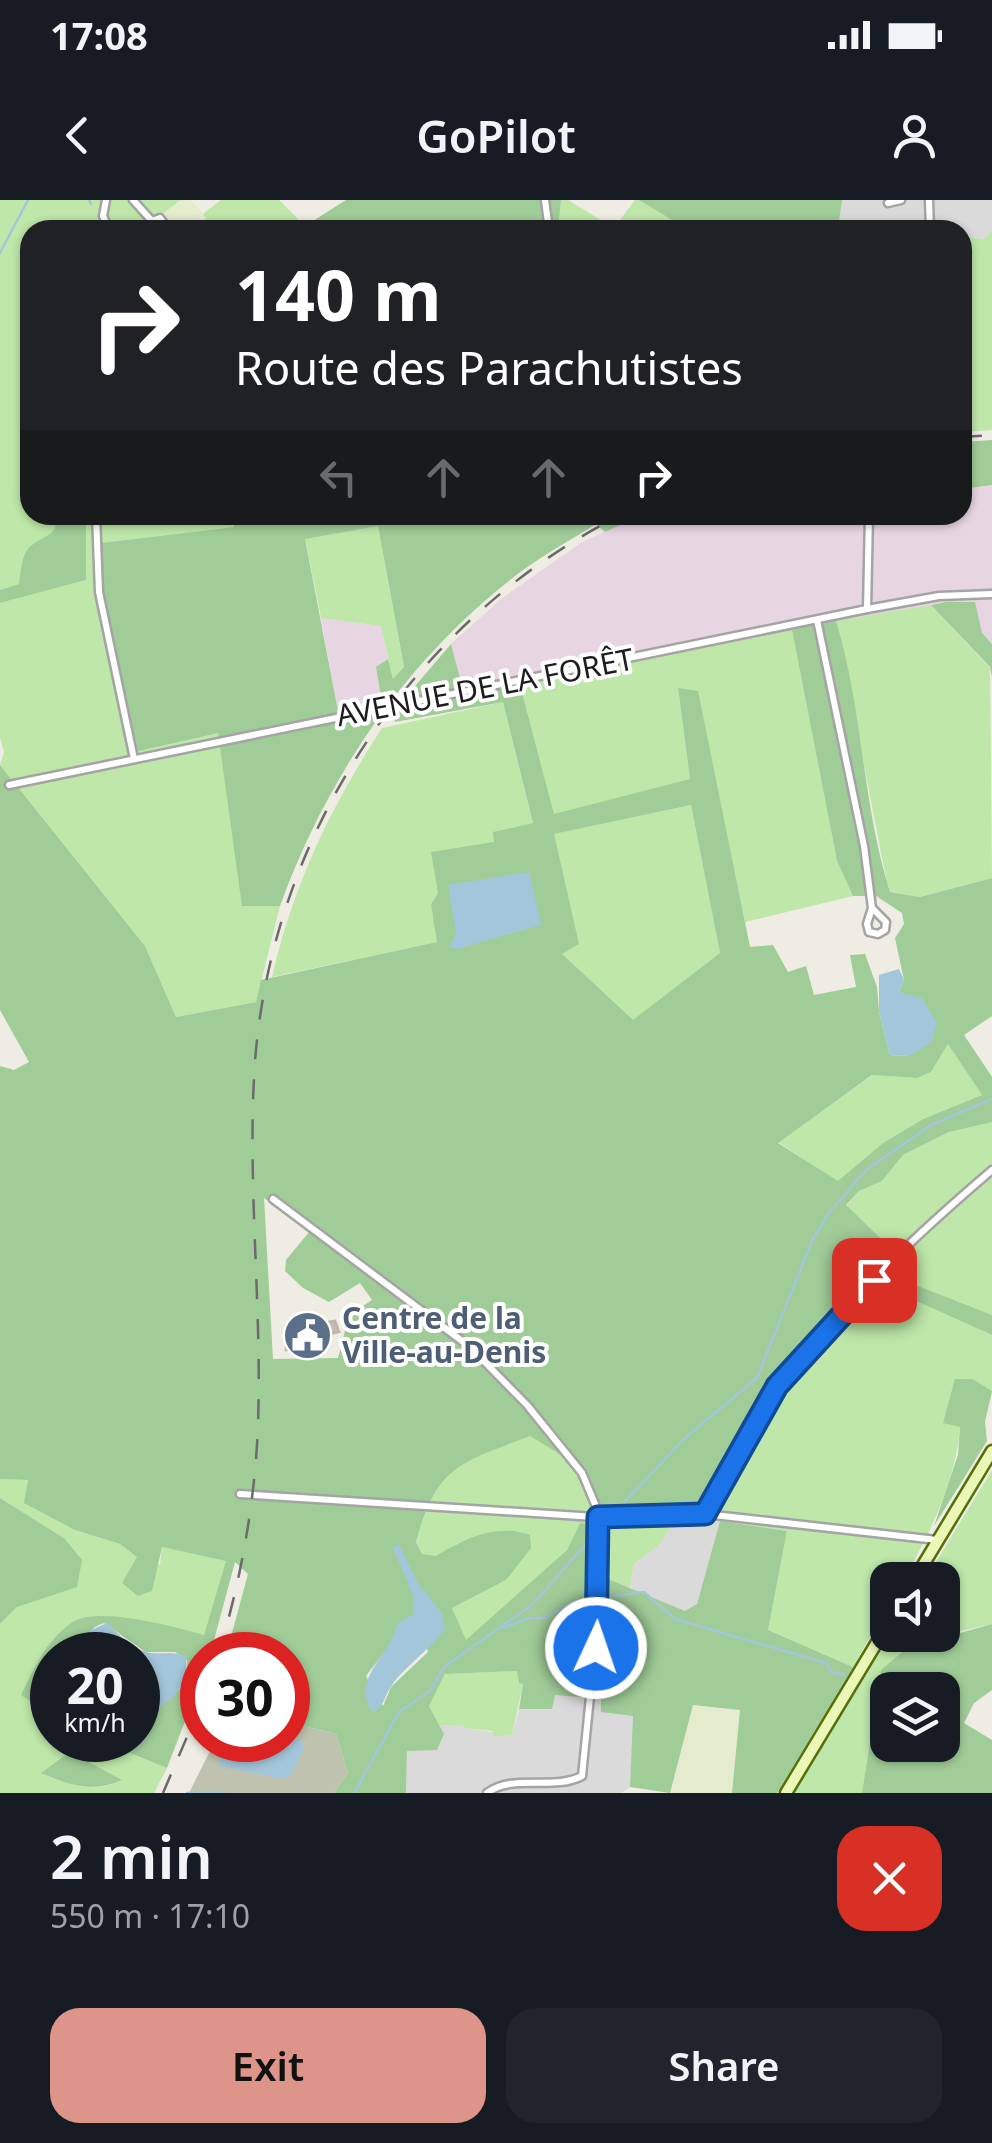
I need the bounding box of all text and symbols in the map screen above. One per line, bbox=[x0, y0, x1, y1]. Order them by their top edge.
text: 17:08 bbox=[50, 9, 148, 61]
text: GoPilot bbox=[416, 105, 576, 166]
icon: back bbox=[50, 108, 105, 163]
icon: person bbox=[887, 108, 942, 163]
text: 140 m bbox=[235, 246, 442, 342]
icon: right bbox=[70, 260, 200, 390]
text: Route des Parachutistes bbox=[235, 337, 743, 398]
icon: left bbox=[311, 450, 366, 505]
icon: ahead bbox=[416, 450, 471, 505]
icon: ahead bbox=[521, 450, 576, 505]
icon: right bbox=[626, 450, 681, 505]
street label: AVENUE DE LA FORÊT bbox=[333, 638, 637, 735]
pin bbox=[832, 1238, 917, 1323]
icon: arrive bbox=[847, 1253, 902, 1308]
place label: Centre de la Ville-au-Denis bbox=[342, 1297, 546, 1372]
public building icon: Centre de la Ville-au-Denis bbox=[281, 1310, 333, 1362]
map controls bbox=[870, 1562, 960, 1762]
button: sound bbox=[870, 1562, 960, 1652]
position arrow bbox=[544, 1596, 648, 1700]
speed limit sign: 30 bbox=[180, 1632, 310, 1762]
text: 20 bbox=[66, 1651, 124, 1719]
button: layers bbox=[870, 1672, 960, 1762]
text: km/h bbox=[64, 1705, 126, 1739]
text: 2 min bbox=[50, 1815, 213, 1897]
button: close bbox=[837, 1826, 942, 1931]
text: 550 m · 17:10 bbox=[50, 1894, 250, 1937]
button: Exit bbox=[50, 2008, 486, 2123]
button: Share bbox=[506, 2008, 942, 2123]

